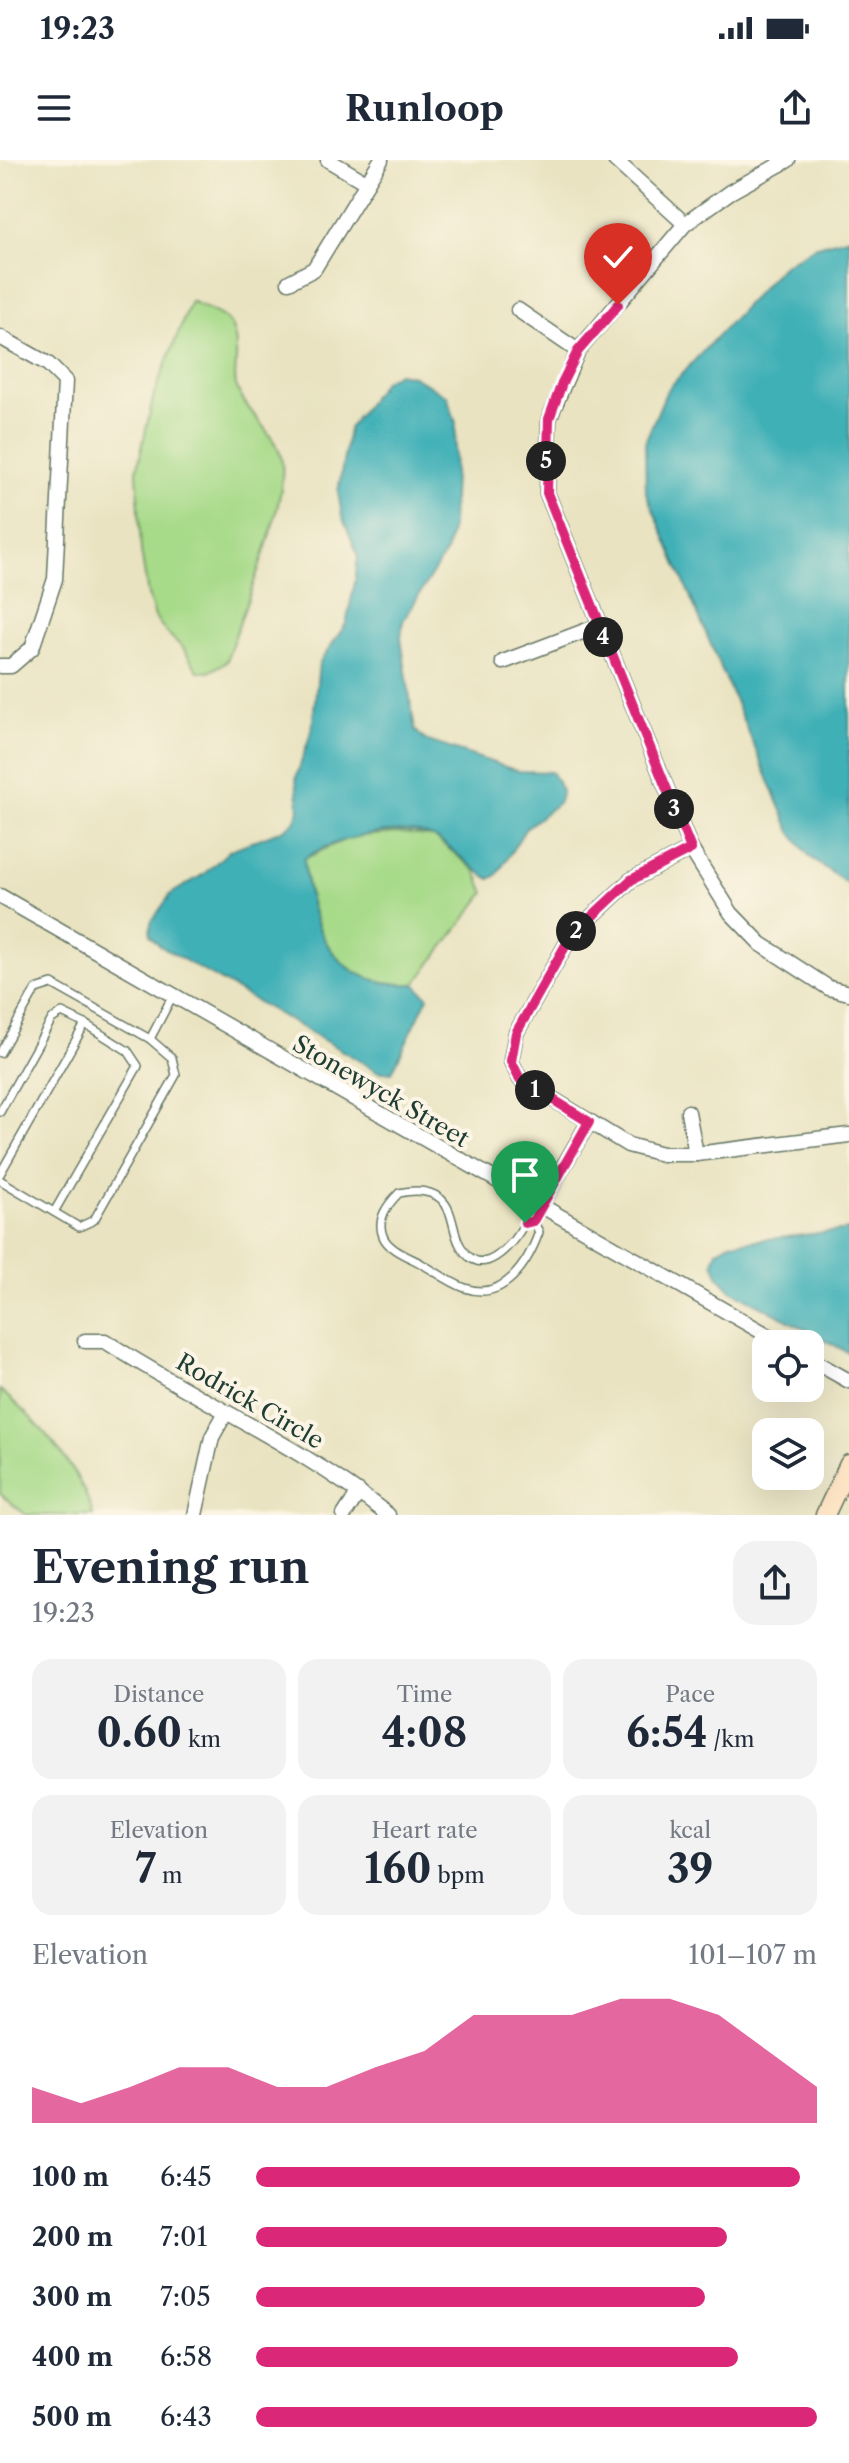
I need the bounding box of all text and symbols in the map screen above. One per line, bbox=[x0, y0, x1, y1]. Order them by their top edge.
text: 19:23 bbox=[40, 10, 115, 47]
icon: menu bbox=[32, 86, 76, 130]
text: Runloop bbox=[345, 86, 504, 130]
icon: share bbox=[773, 86, 817, 130]
pin bbox=[584, 223, 652, 305]
icon: check bbox=[596, 235, 640, 279]
pin: 5 bbox=[526, 441, 566, 481]
text: 5 bbox=[540, 447, 552, 474]
pin: 4 bbox=[583, 617, 623, 657]
text: 4 bbox=[596, 623, 610, 650]
pin: 3 bbox=[654, 789, 694, 829]
text: 3 bbox=[668, 795, 680, 822]
pin: 2 bbox=[556, 911, 596, 951]
text: 2 bbox=[570, 917, 583, 944]
street label: Stonewyck Street bbox=[288, 1029, 475, 1153]
pin: 1 bbox=[515, 1070, 555, 1110]
text: 1 bbox=[530, 1076, 540, 1103]
pin bbox=[491, 1141, 559, 1223]
icon: arrive bbox=[503, 1153, 547, 1197]
map controls bbox=[752, 1330, 824, 1490]
button: locate bbox=[752, 1330, 824, 1402]
street label: Rodrick Circle bbox=[171, 1347, 329, 1455]
button: layers bbox=[752, 1418, 824, 1490]
text: Evening run bbox=[32, 1540, 309, 1594]
button: share bbox=[733, 1541, 817, 1625]
text: 19:23 bbox=[32, 1597, 95, 1629]
text: Distance bbox=[113, 1681, 204, 1708]
text: Time bbox=[397, 1681, 452, 1708]
text: Pace bbox=[665, 1681, 715, 1708]
text: 0.60 bbox=[97, 1708, 182, 1757]
text: 4:08 bbox=[382, 1708, 467, 1757]
text: 6:54 bbox=[626, 1708, 707, 1757]
text: km bbox=[182, 1726, 221, 1753]
text: /km bbox=[707, 1726, 754, 1753]
text: Elevation bbox=[110, 1817, 208, 1844]
text: Heart rate bbox=[371, 1817, 478, 1844]
text: kcal bbox=[669, 1817, 711, 1844]
text: 7 bbox=[135, 1844, 156, 1893]
text: 160 bbox=[364, 1844, 432, 1893]
text: 39 bbox=[667, 1844, 713, 1893]
text: m bbox=[156, 1862, 182, 1889]
text: bpm bbox=[432, 1862, 485, 1889]
text: Elevation bbox=[32, 1939, 148, 1971]
text: 101–107 m bbox=[688, 1939, 817, 1971]
text: 100 m bbox=[32, 2161, 109, 2193]
text: 6:45 bbox=[160, 2161, 212, 2193]
text: 200 m bbox=[32, 2221, 113, 2253]
text: 7:01 bbox=[160, 2221, 208, 2253]
text: 300 m bbox=[32, 2281, 112, 2313]
text: 7:05 bbox=[160, 2281, 211, 2313]
text: 400 m bbox=[32, 2341, 113, 2373]
text: 6:58 bbox=[160, 2341, 212, 2373]
text: 500 m bbox=[32, 2401, 112, 2433]
text: 6:43 bbox=[160, 2401, 212, 2433]

